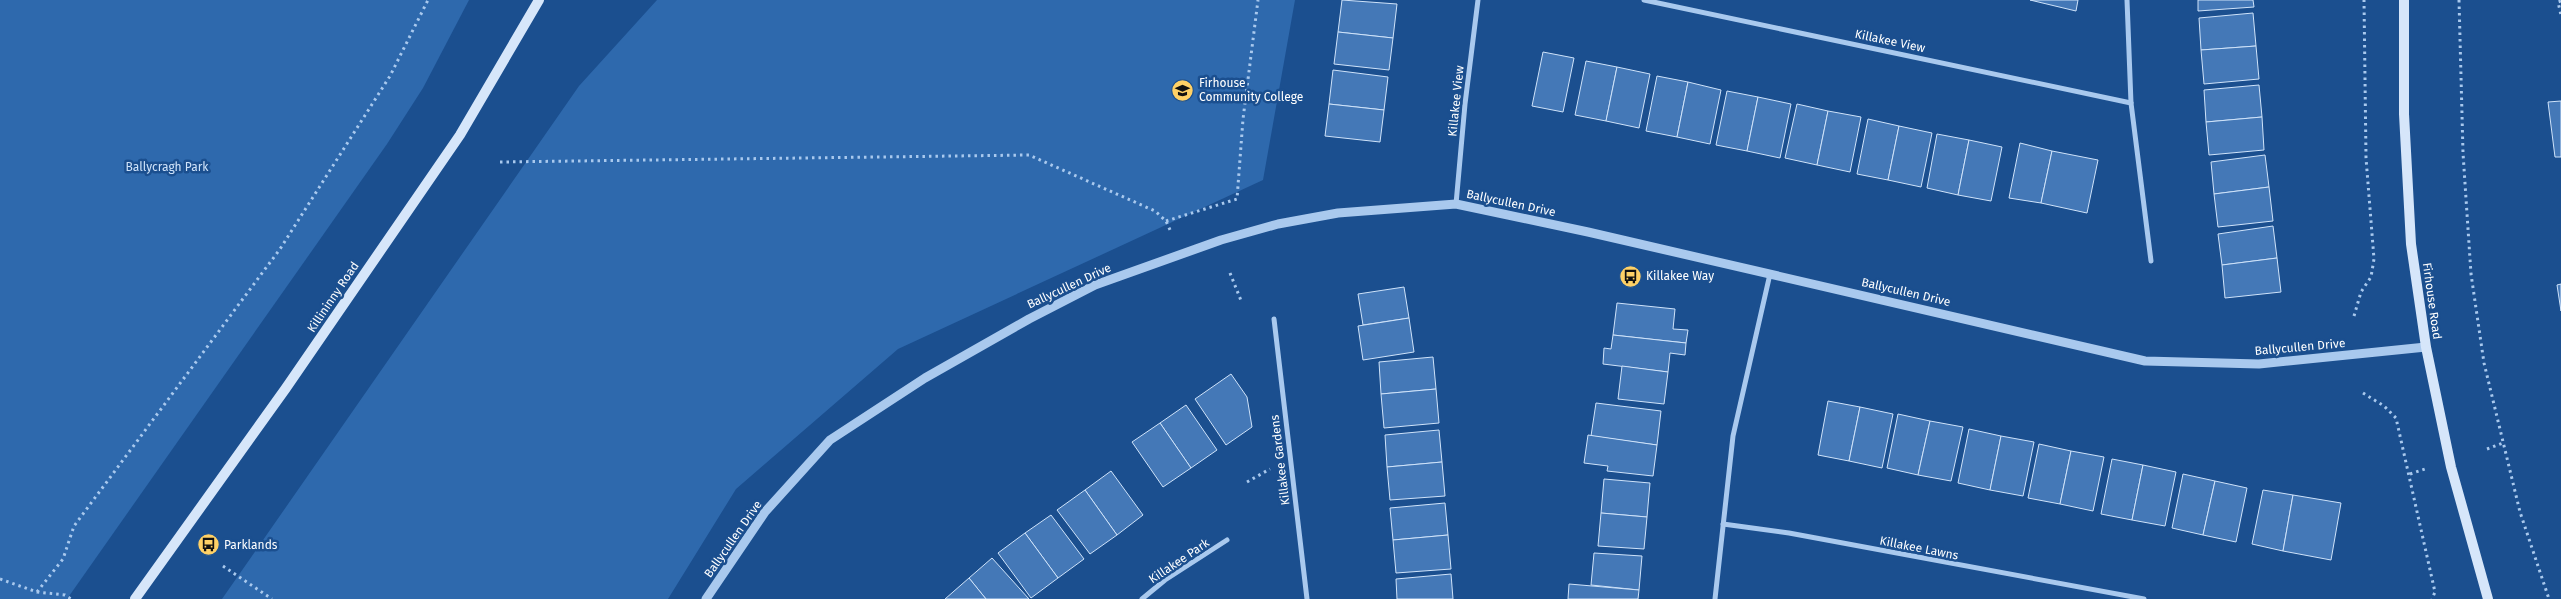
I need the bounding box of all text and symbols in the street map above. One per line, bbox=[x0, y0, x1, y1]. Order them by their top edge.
street label: Killakee View bbox=[1854, 27, 1927, 55]
street label: Killakee View bbox=[1445, 64, 1467, 137]
place label: Firhouse Community College bbox=[1199, 76, 1303, 104]
school or university icon: Firhouse Community College bbox=[1171, 78, 1195, 102]
park label: Ballycragh Park bbox=[126, 160, 209, 174]
street label: Ballycullen Drive bbox=[1465, 187, 1557, 219]
street label: Killininny Road bbox=[304, 259, 362, 335]
street label: Ballycullen Drive bbox=[1025, 260, 1113, 312]
street label: Firhouse Road bbox=[2420, 262, 2444, 340]
bus stop icon: Killakee Way bbox=[1618, 264, 1642, 288]
place label: Killakee Way bbox=[1646, 269, 1714, 283]
street label: Ballycullen Drive bbox=[1860, 275, 1952, 309]
street label: Ballycullen Drive bbox=[2254, 336, 2346, 358]
street label: Killakee Gardens bbox=[1267, 414, 1292, 506]
street label: Ballycullen Drive bbox=[701, 498, 765, 580]
bus stop icon: Parklands bbox=[196, 533, 220, 557]
street label: Killakee Lawns bbox=[1878, 534, 1960, 563]
street label: Killakee Park bbox=[1146, 535, 1213, 586]
place label: Parklands bbox=[224, 538, 278, 552]

